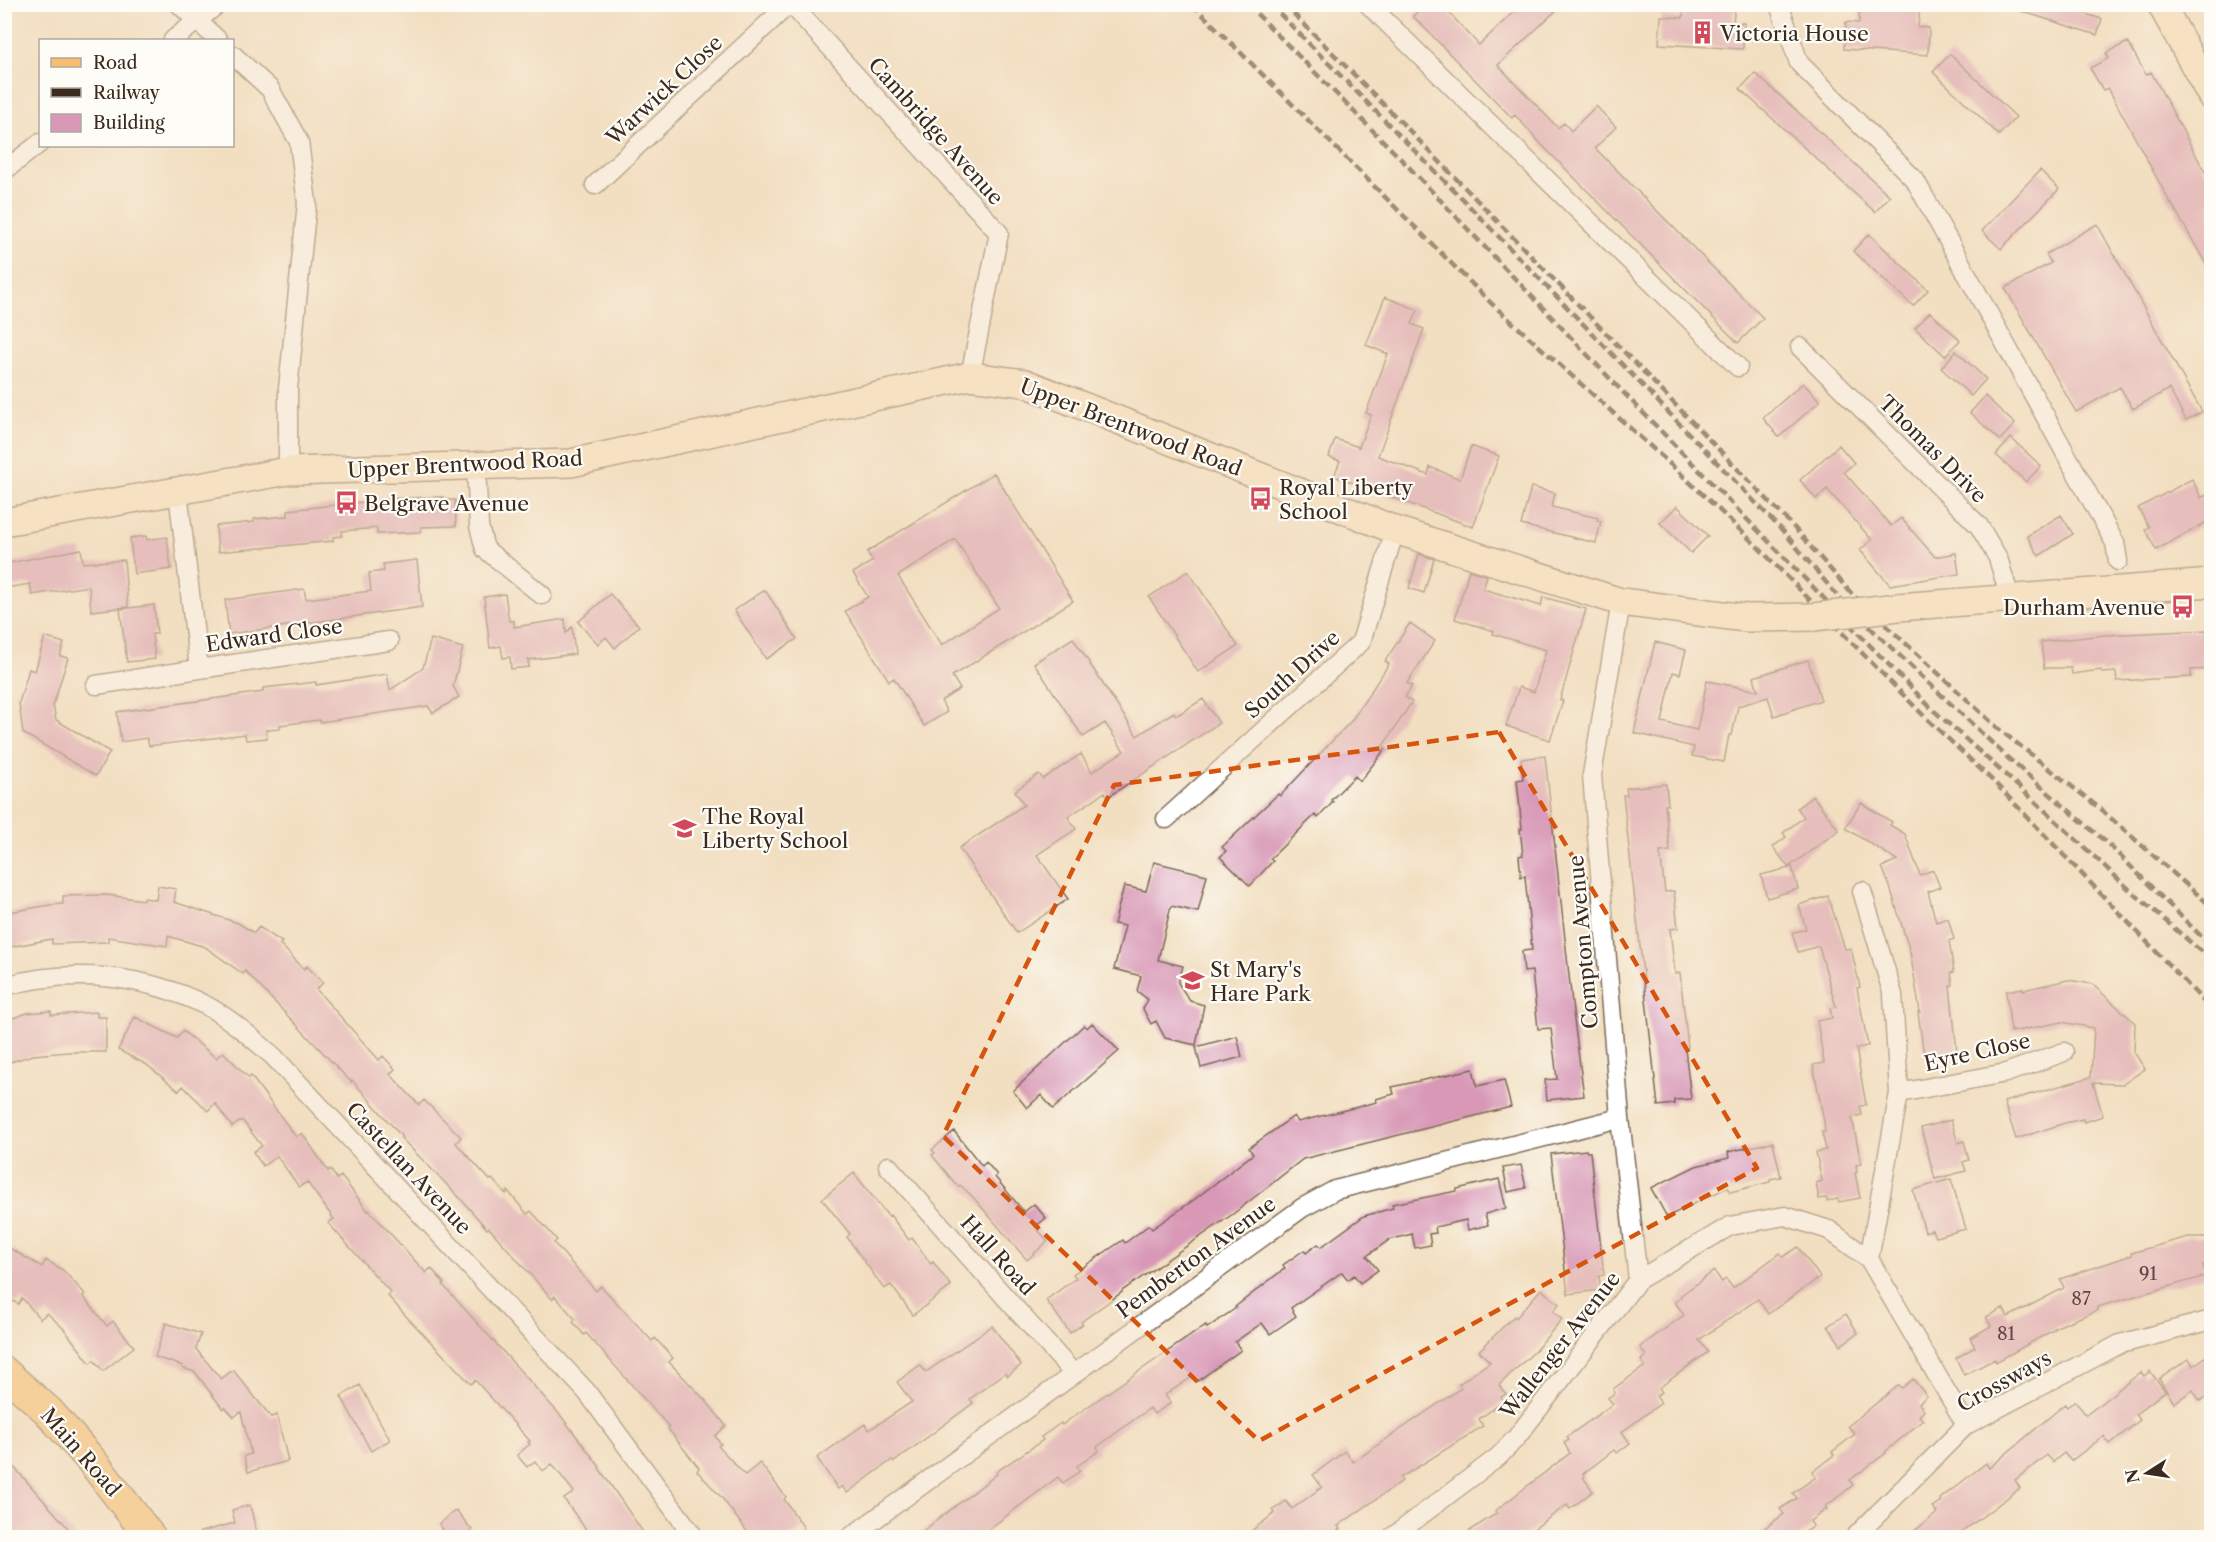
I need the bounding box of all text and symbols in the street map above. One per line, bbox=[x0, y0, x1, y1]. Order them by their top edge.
building icon: Victoria House bbox=[1689, 20, 1715, 46]
place label: Victoria House bbox=[1719, 21, 1869, 46]
street label: Warwick Close bbox=[600, 30, 727, 151]
legend bbox=[39, 39, 234, 147]
text: Road bbox=[93, 52, 138, 74]
street label: Cambridge Avenue bbox=[863, 52, 1009, 210]
text: Railway bbox=[93, 82, 161, 104]
text: Building bbox=[93, 112, 165, 134]
street label: Upper Brentwood Road bbox=[1016, 373, 1246, 481]
street label: Thomas Drive bbox=[1874, 390, 1992, 508]
street label: Upper Brentwood Road bbox=[347, 445, 584, 483]
place label: Royal Liberty School bbox=[1279, 475, 1413, 524]
bus stop icon: Royal Liberty School bbox=[1248, 486, 1274, 512]
bus stop icon: Belgrave Avenue bbox=[333, 490, 359, 516]
place label: Belgrave Avenue bbox=[364, 491, 529, 516]
bus stop icon: Durham Avenue bbox=[2170, 594, 2196, 620]
place label: Durham Avenue bbox=[2003, 595, 2165, 620]
street label: Edward Close bbox=[204, 613, 344, 657]
street label: South Drive bbox=[1239, 625, 1345, 723]
place label: The Royal Liberty School bbox=[702, 804, 848, 853]
school or university icon: The Royal Liberty School bbox=[671, 815, 697, 841]
street label: Compton Avenue bbox=[1563, 854, 1603, 1030]
place label: St Mary's Hare Park bbox=[1210, 957, 1311, 1006]
school or university icon: St Mary's Hare Park bbox=[1179, 968, 1205, 994]
street label: Eyre Close bbox=[1921, 1028, 2033, 1076]
street label: Castellan Avenue bbox=[341, 1097, 477, 1239]
street label: Pemberton Avenue bbox=[1111, 1191, 1281, 1323]
street label: Hall Road bbox=[956, 1210, 1041, 1300]
house number: 91 bbox=[2139, 1263, 2157, 1285]
street label: Wallenger Avenue bbox=[1494, 1266, 1625, 1424]
house number: 87 bbox=[2071, 1288, 2091, 1310]
house number: 81 bbox=[1997, 1323, 2016, 1345]
street label: Crossways bbox=[1953, 1345, 2055, 1417]
street label: Main Road bbox=[36, 1403, 126, 1502]
north arrow bbox=[2117, 1443, 2177, 1503]
text: N bbox=[2121, 1467, 2144, 1485]

